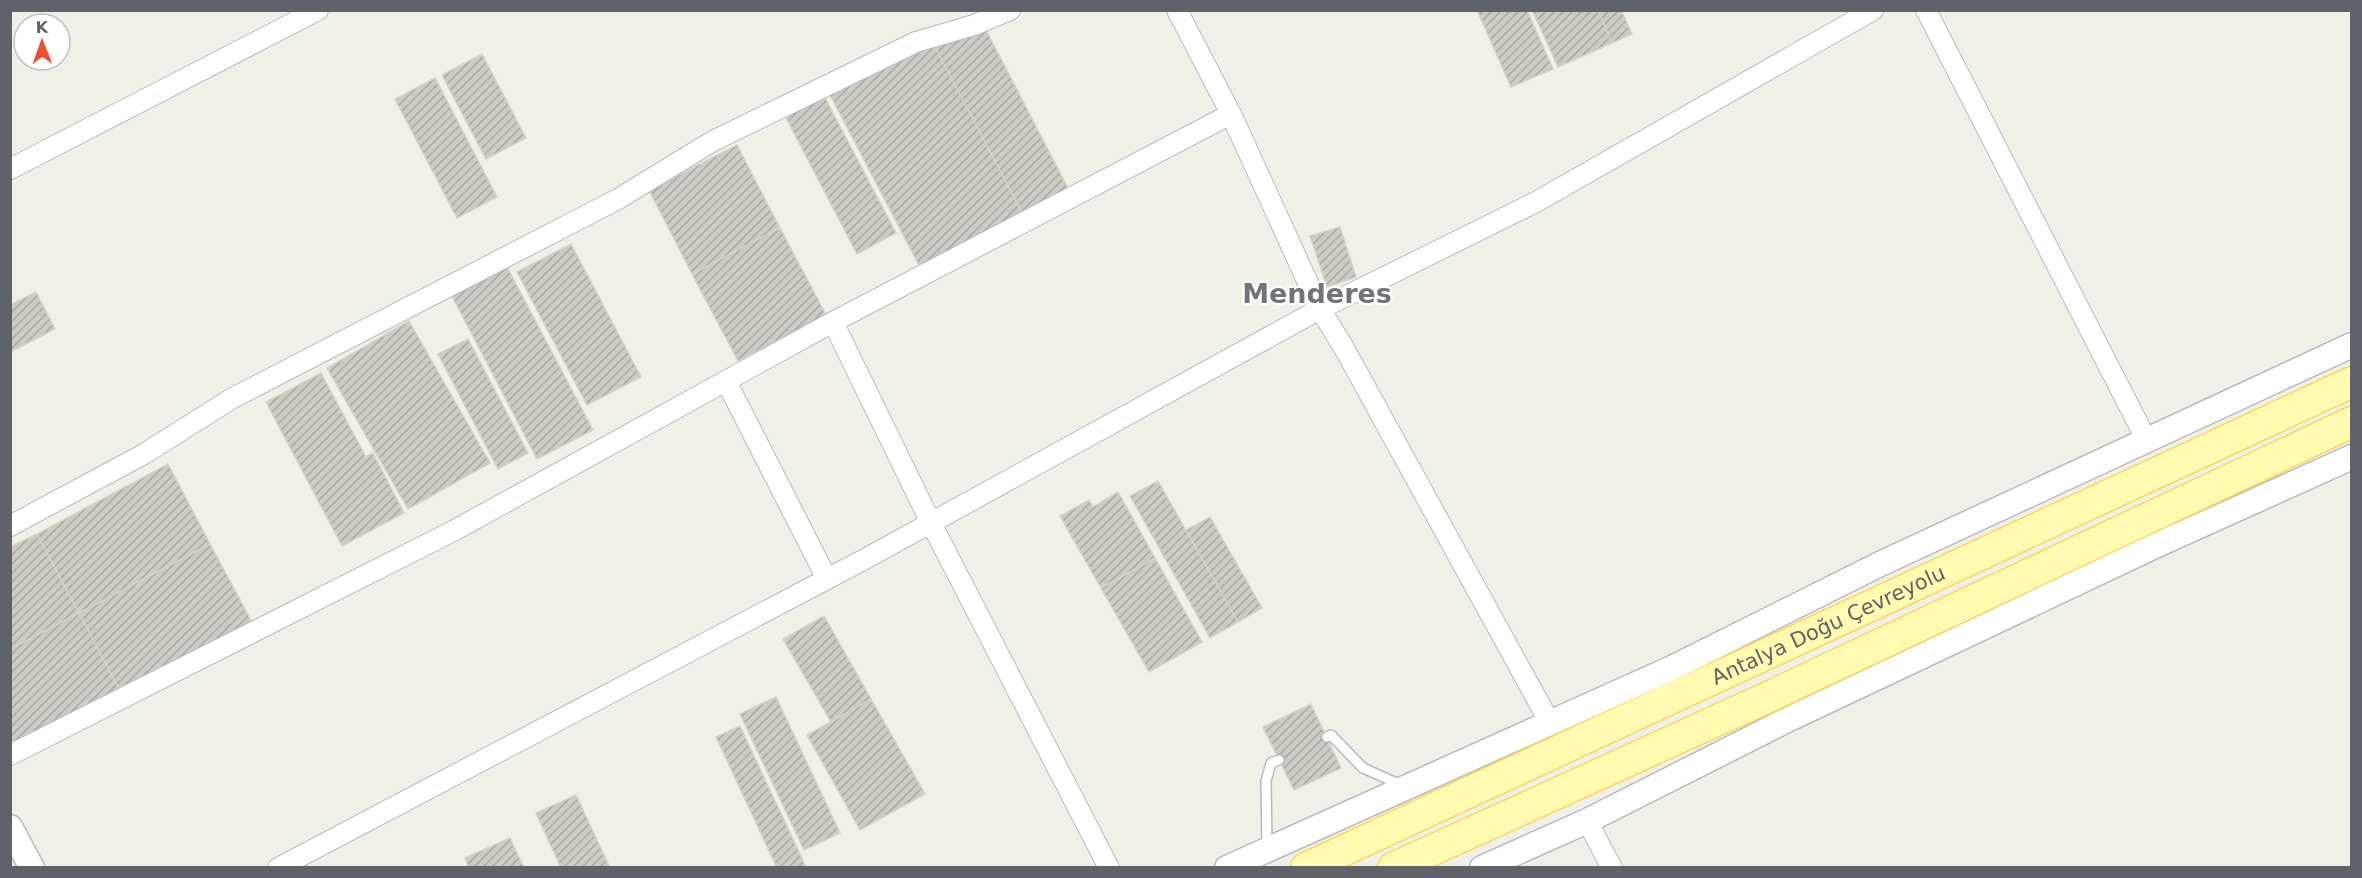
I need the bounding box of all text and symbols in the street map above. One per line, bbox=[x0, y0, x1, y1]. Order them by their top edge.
north arrow bbox=[12, 12, 72, 72]
text: K bbox=[35, 18, 49, 37]
district label: Menderes bbox=[1242, 278, 1392, 309]
street label: Antalya Doğu Çevreyolu bbox=[1708, 561, 1949, 690]

